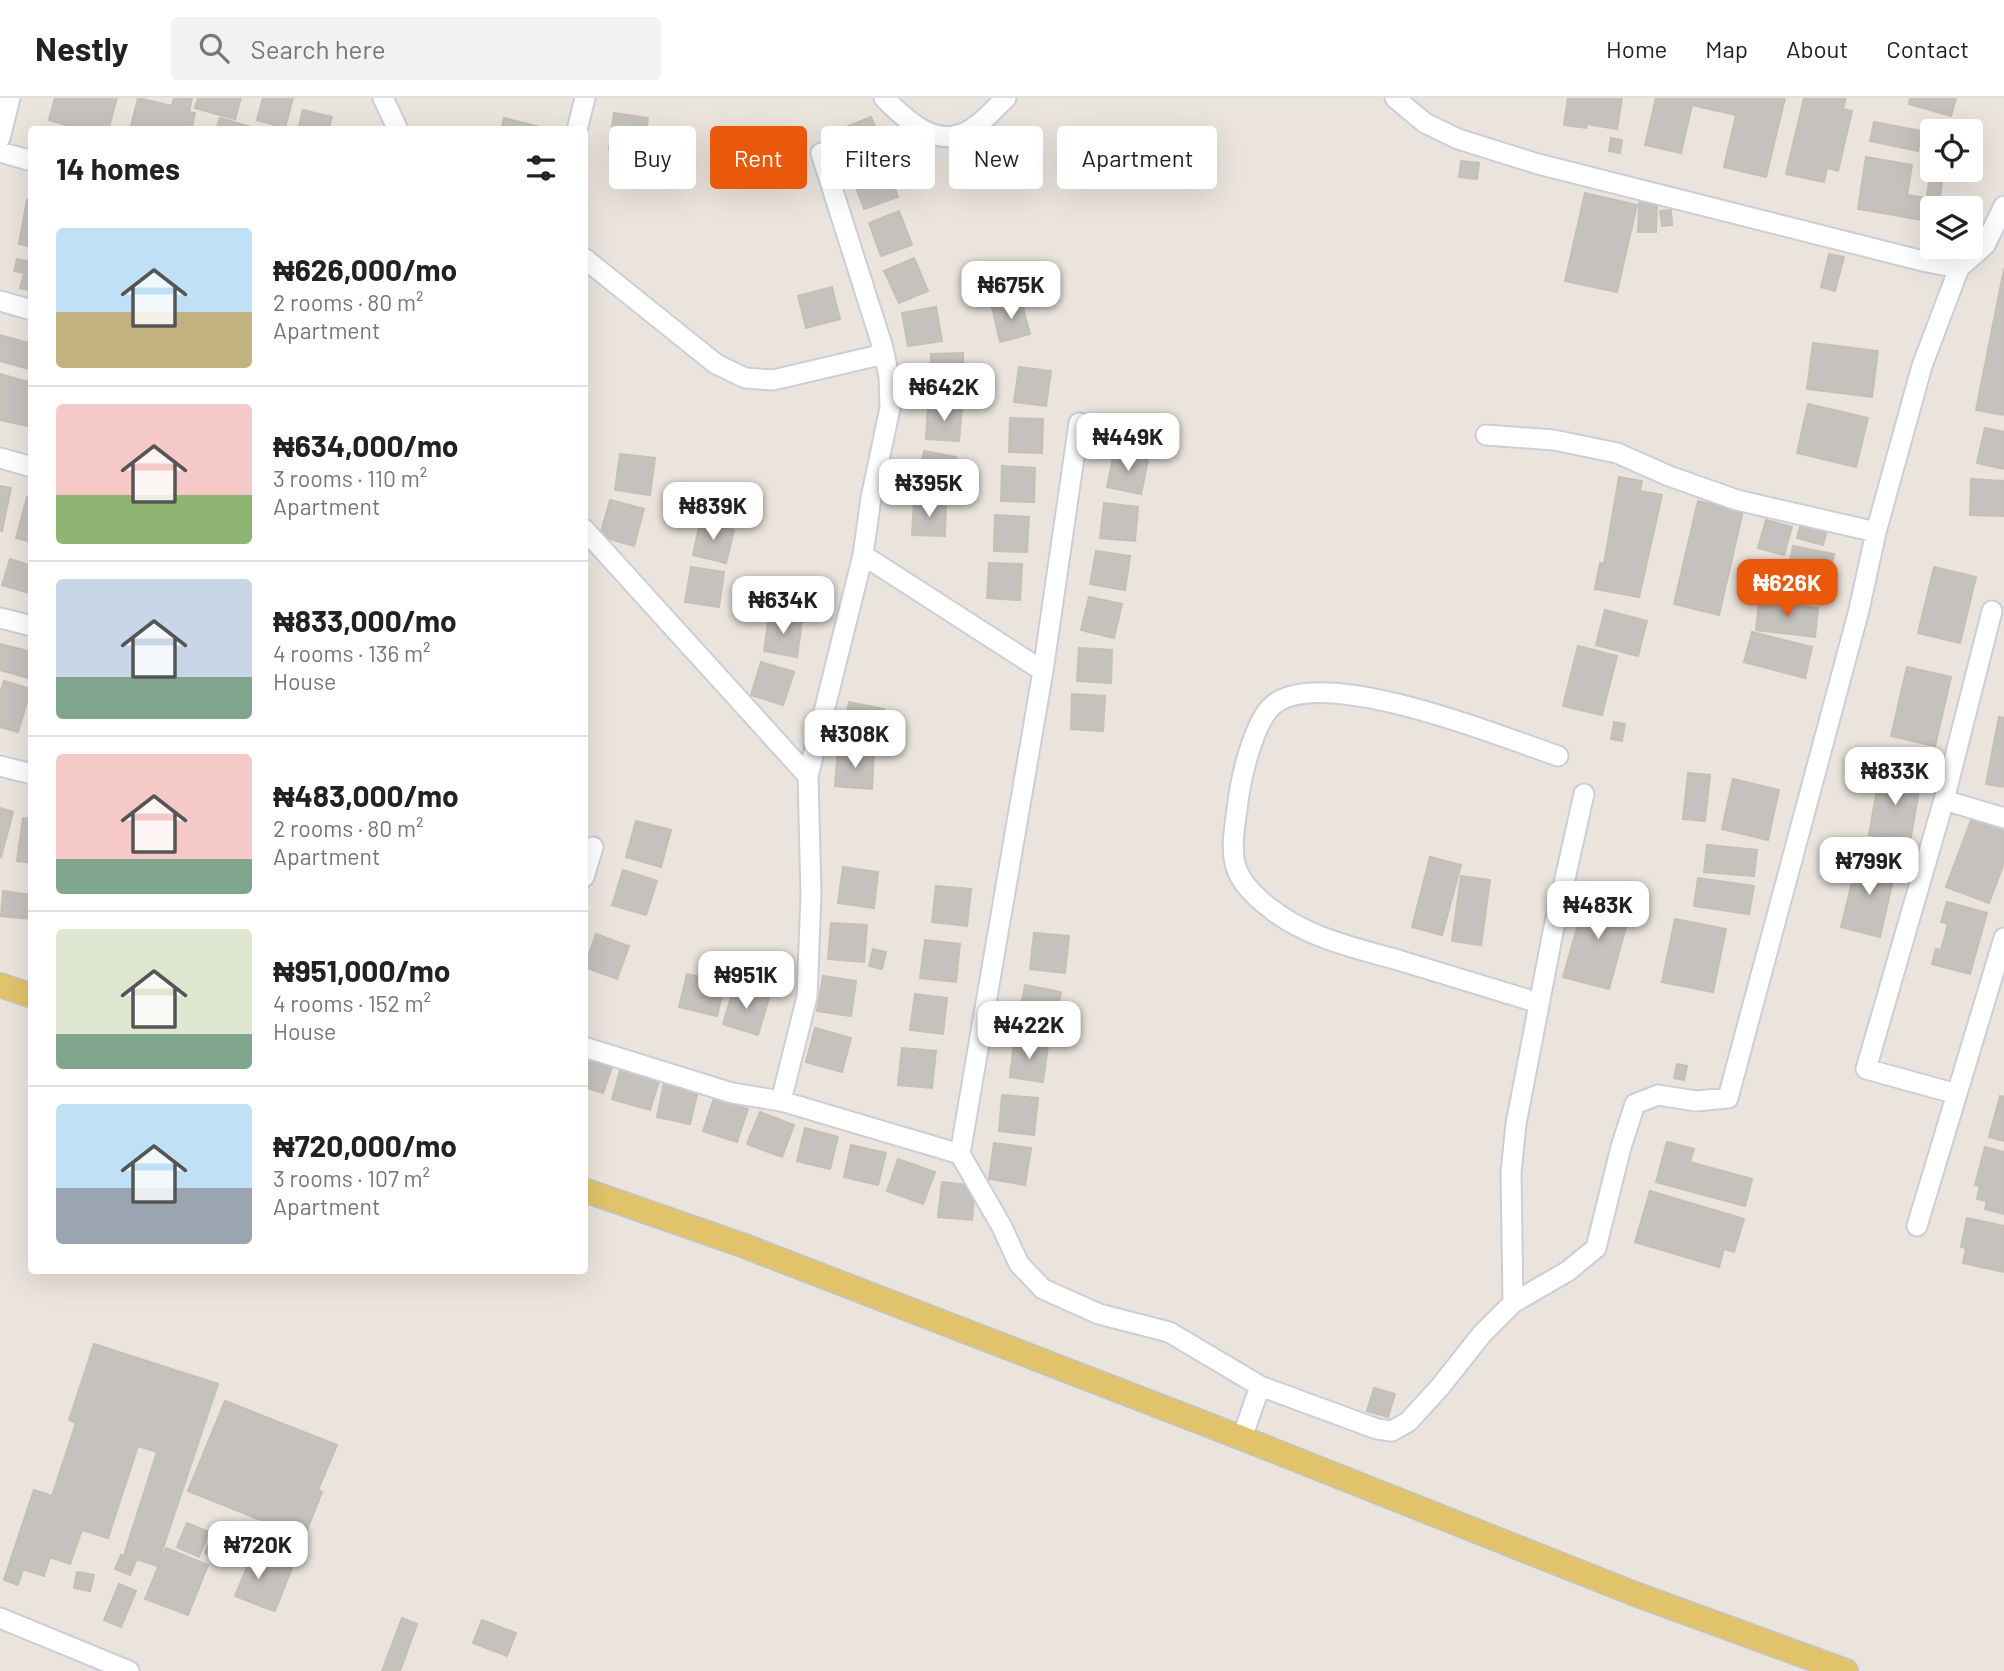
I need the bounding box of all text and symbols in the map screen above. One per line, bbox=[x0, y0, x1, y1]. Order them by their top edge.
search box bbox=[171, 17, 661, 80]
text: Nestly bbox=[35, 28, 129, 68]
icon: search bbox=[195, 29, 233, 67]
text: Search here bbox=[251, 33, 386, 64]
text: Home bbox=[1606, 34, 1667, 63]
text: Map bbox=[1705, 34, 1748, 63]
text: About bbox=[1786, 34, 1848, 63]
text: Contact bbox=[1886, 34, 1969, 63]
map controls bbox=[1920, 119, 1983, 259]
button: locate bbox=[1920, 119, 1983, 182]
chip: Buy bbox=[609, 126, 696, 189]
chip: Rent bbox=[710, 126, 807, 189]
chip: Filters bbox=[821, 126, 935, 189]
chip: New bbox=[949, 126, 1043, 189]
chip: Apartment bbox=[1057, 126, 1217, 189]
icon: filters bbox=[522, 149, 560, 187]
text: 14 homes bbox=[56, 150, 180, 186]
button: layers bbox=[1920, 196, 1983, 259]
text: ₦626,000/mo bbox=[273, 251, 457, 287]
icon: home bbox=[112, 256, 196, 340]
pin: ₦675K bbox=[962, 262, 1060, 321]
text: ₦675K bbox=[977, 270, 1045, 298]
text: 2 rooms · 80 m² bbox=[273, 288, 423, 316]
text: Apartment bbox=[273, 316, 380, 344]
pin: ₦642K bbox=[895, 364, 993, 423]
text: ₦642K bbox=[909, 372, 979, 400]
pin: ₦449K bbox=[1079, 414, 1177, 473]
text: ₦449K bbox=[1092, 422, 1164, 450]
text: ₦634,000/mo bbox=[273, 427, 459, 463]
icon: home bbox=[112, 432, 196, 516]
pin: ₦395K bbox=[880, 460, 978, 519]
text: 3 rooms · 110 m² bbox=[273, 464, 427, 492]
text: ₦395K bbox=[895, 468, 963, 496]
pin: ₦839K bbox=[664, 482, 762, 542]
text: ₦839K bbox=[679, 491, 747, 519]
text: Apartment bbox=[273, 492, 380, 520]
pin: ₦626K bbox=[1738, 560, 1836, 619]
text: ₦626K bbox=[1753, 568, 1821, 596]
pin: ₦634K bbox=[734, 576, 832, 636]
text: ₦634K bbox=[748, 585, 818, 613]
text: ₦833,000/mo bbox=[273, 602, 457, 638]
icon: home bbox=[112, 607, 196, 691]
text: 4 rooms · 136 m² bbox=[273, 639, 431, 667]
text: House bbox=[273, 667, 336, 695]
pin: ₦308K bbox=[806, 710, 904, 770]
text: ₦308K bbox=[821, 719, 889, 747]
pin: ₦833K bbox=[1846, 748, 1944, 807]
text: ₦833K bbox=[1861, 756, 1929, 784]
text: ₦483,000/mo bbox=[273, 777, 459, 813]
icon: home bbox=[112, 782, 196, 866]
text: 2 rooms · 80 m² bbox=[273, 814, 423, 842]
pin: ₦799K bbox=[1820, 838, 1918, 897]
text: Apartment bbox=[273, 842, 380, 870]
text: ₦799K bbox=[1836, 846, 1902, 874]
pin: ₦483K bbox=[1549, 882, 1647, 941]
text: ₦483K bbox=[1563, 890, 1633, 918]
pin: ₦951K bbox=[697, 951, 795, 1011]
text: ₦951,000/mo bbox=[273, 952, 451, 988]
icon: home bbox=[112, 957, 196, 1041]
text: ₦951K bbox=[714, 960, 778, 988]
text: 4 rooms · 152 m² bbox=[273, 989, 431, 1017]
pin: ₦422K bbox=[980, 1002, 1078, 1061]
text: ₦422K bbox=[994, 1010, 1064, 1038]
text: House bbox=[273, 1017, 336, 1045]
text: ₦720,000/mo bbox=[273, 1127, 457, 1163]
icon: home bbox=[112, 1132, 196, 1216]
text: 3 rooms · 107 m² bbox=[273, 1164, 430, 1192]
text: Apartment bbox=[273, 1192, 380, 1220]
pin: ₦720K bbox=[209, 1522, 307, 1581]
text: ₦720K bbox=[224, 1530, 292, 1558]

